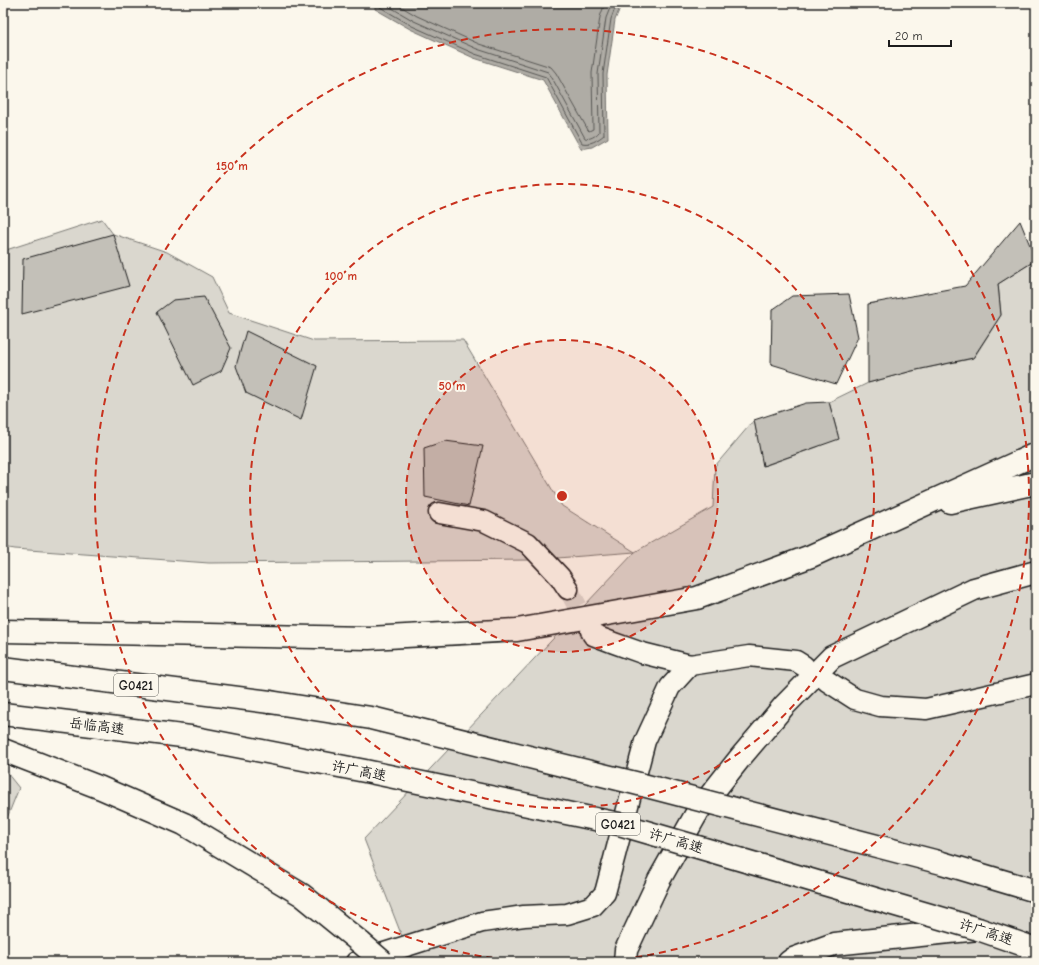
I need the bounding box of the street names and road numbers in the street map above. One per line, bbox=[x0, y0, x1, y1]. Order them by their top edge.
road number: G0421 bbox=[114, 674, 158, 696]
street label: 岳临高速 bbox=[68, 714, 126, 738]
street label: 许广高速 bbox=[330, 757, 388, 785]
road number: G0421 bbox=[596, 813, 640, 835]
street label: 许广高速 bbox=[647, 825, 705, 857]
street label: 许广高速 bbox=[957, 915, 1015, 949]

